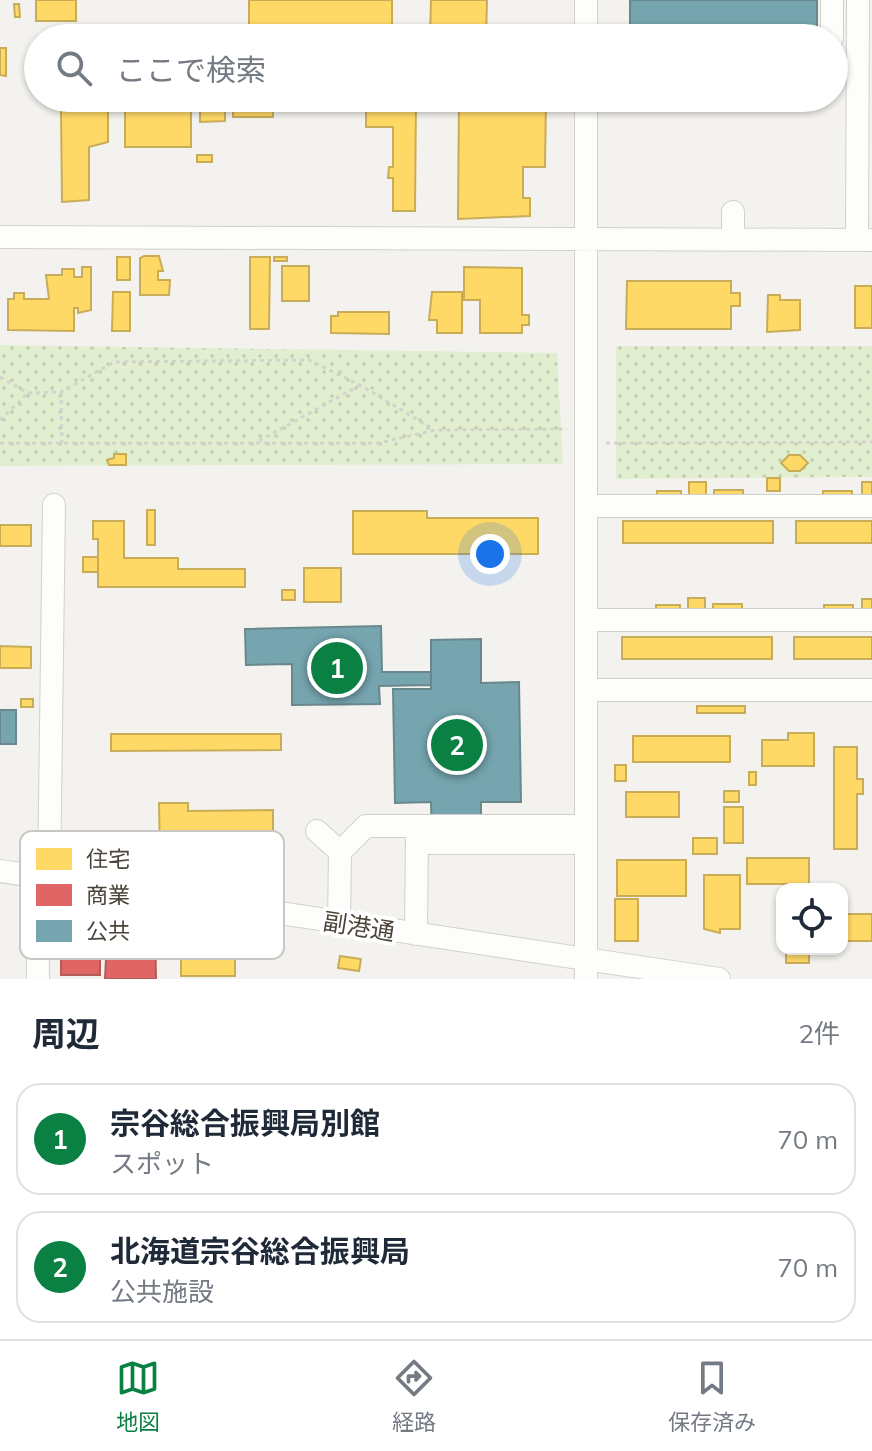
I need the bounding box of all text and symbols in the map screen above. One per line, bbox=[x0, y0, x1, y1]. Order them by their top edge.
search box bbox=[24, 24, 848, 112]
icon: search bbox=[52, 46, 96, 90]
text: ここで検索 bbox=[116, 51, 266, 89]
your location bbox=[470, 534, 510, 574]
pin: 1 bbox=[311, 638, 363, 698]
pin: 2 bbox=[431, 715, 483, 775]
legend bbox=[20, 831, 284, 959]
text: 住宅 bbox=[86, 845, 130, 873]
text: 商業 bbox=[86, 881, 130, 909]
map controls bbox=[776, 883, 848, 955]
button: locate bbox=[776, 883, 848, 955]
street label: 副港通 bbox=[321, 906, 397, 946]
text: 公共 bbox=[86, 917, 130, 945]
text: 周辺 bbox=[32, 1012, 100, 1055]
text: 2件 bbox=[798, 1017, 840, 1050]
text: 宗谷総合振興局別館 bbox=[110, 1104, 380, 1142]
text: 1 bbox=[52, 1123, 68, 1156]
text: 70 m bbox=[777, 1123, 838, 1156]
text: スポット bbox=[110, 1147, 214, 1180]
text: 北海道宗谷総合振興局 bbox=[110, 1232, 410, 1270]
text: 2 bbox=[52, 1251, 68, 1284]
text: 70 m bbox=[777, 1251, 838, 1284]
text: 公共施設 bbox=[110, 1275, 214, 1308]
tab: 地図 bbox=[116, 1356, 160, 1436]
tab: 経路 bbox=[392, 1356, 436, 1436]
tab: 保存済み bbox=[668, 1356, 756, 1436]

